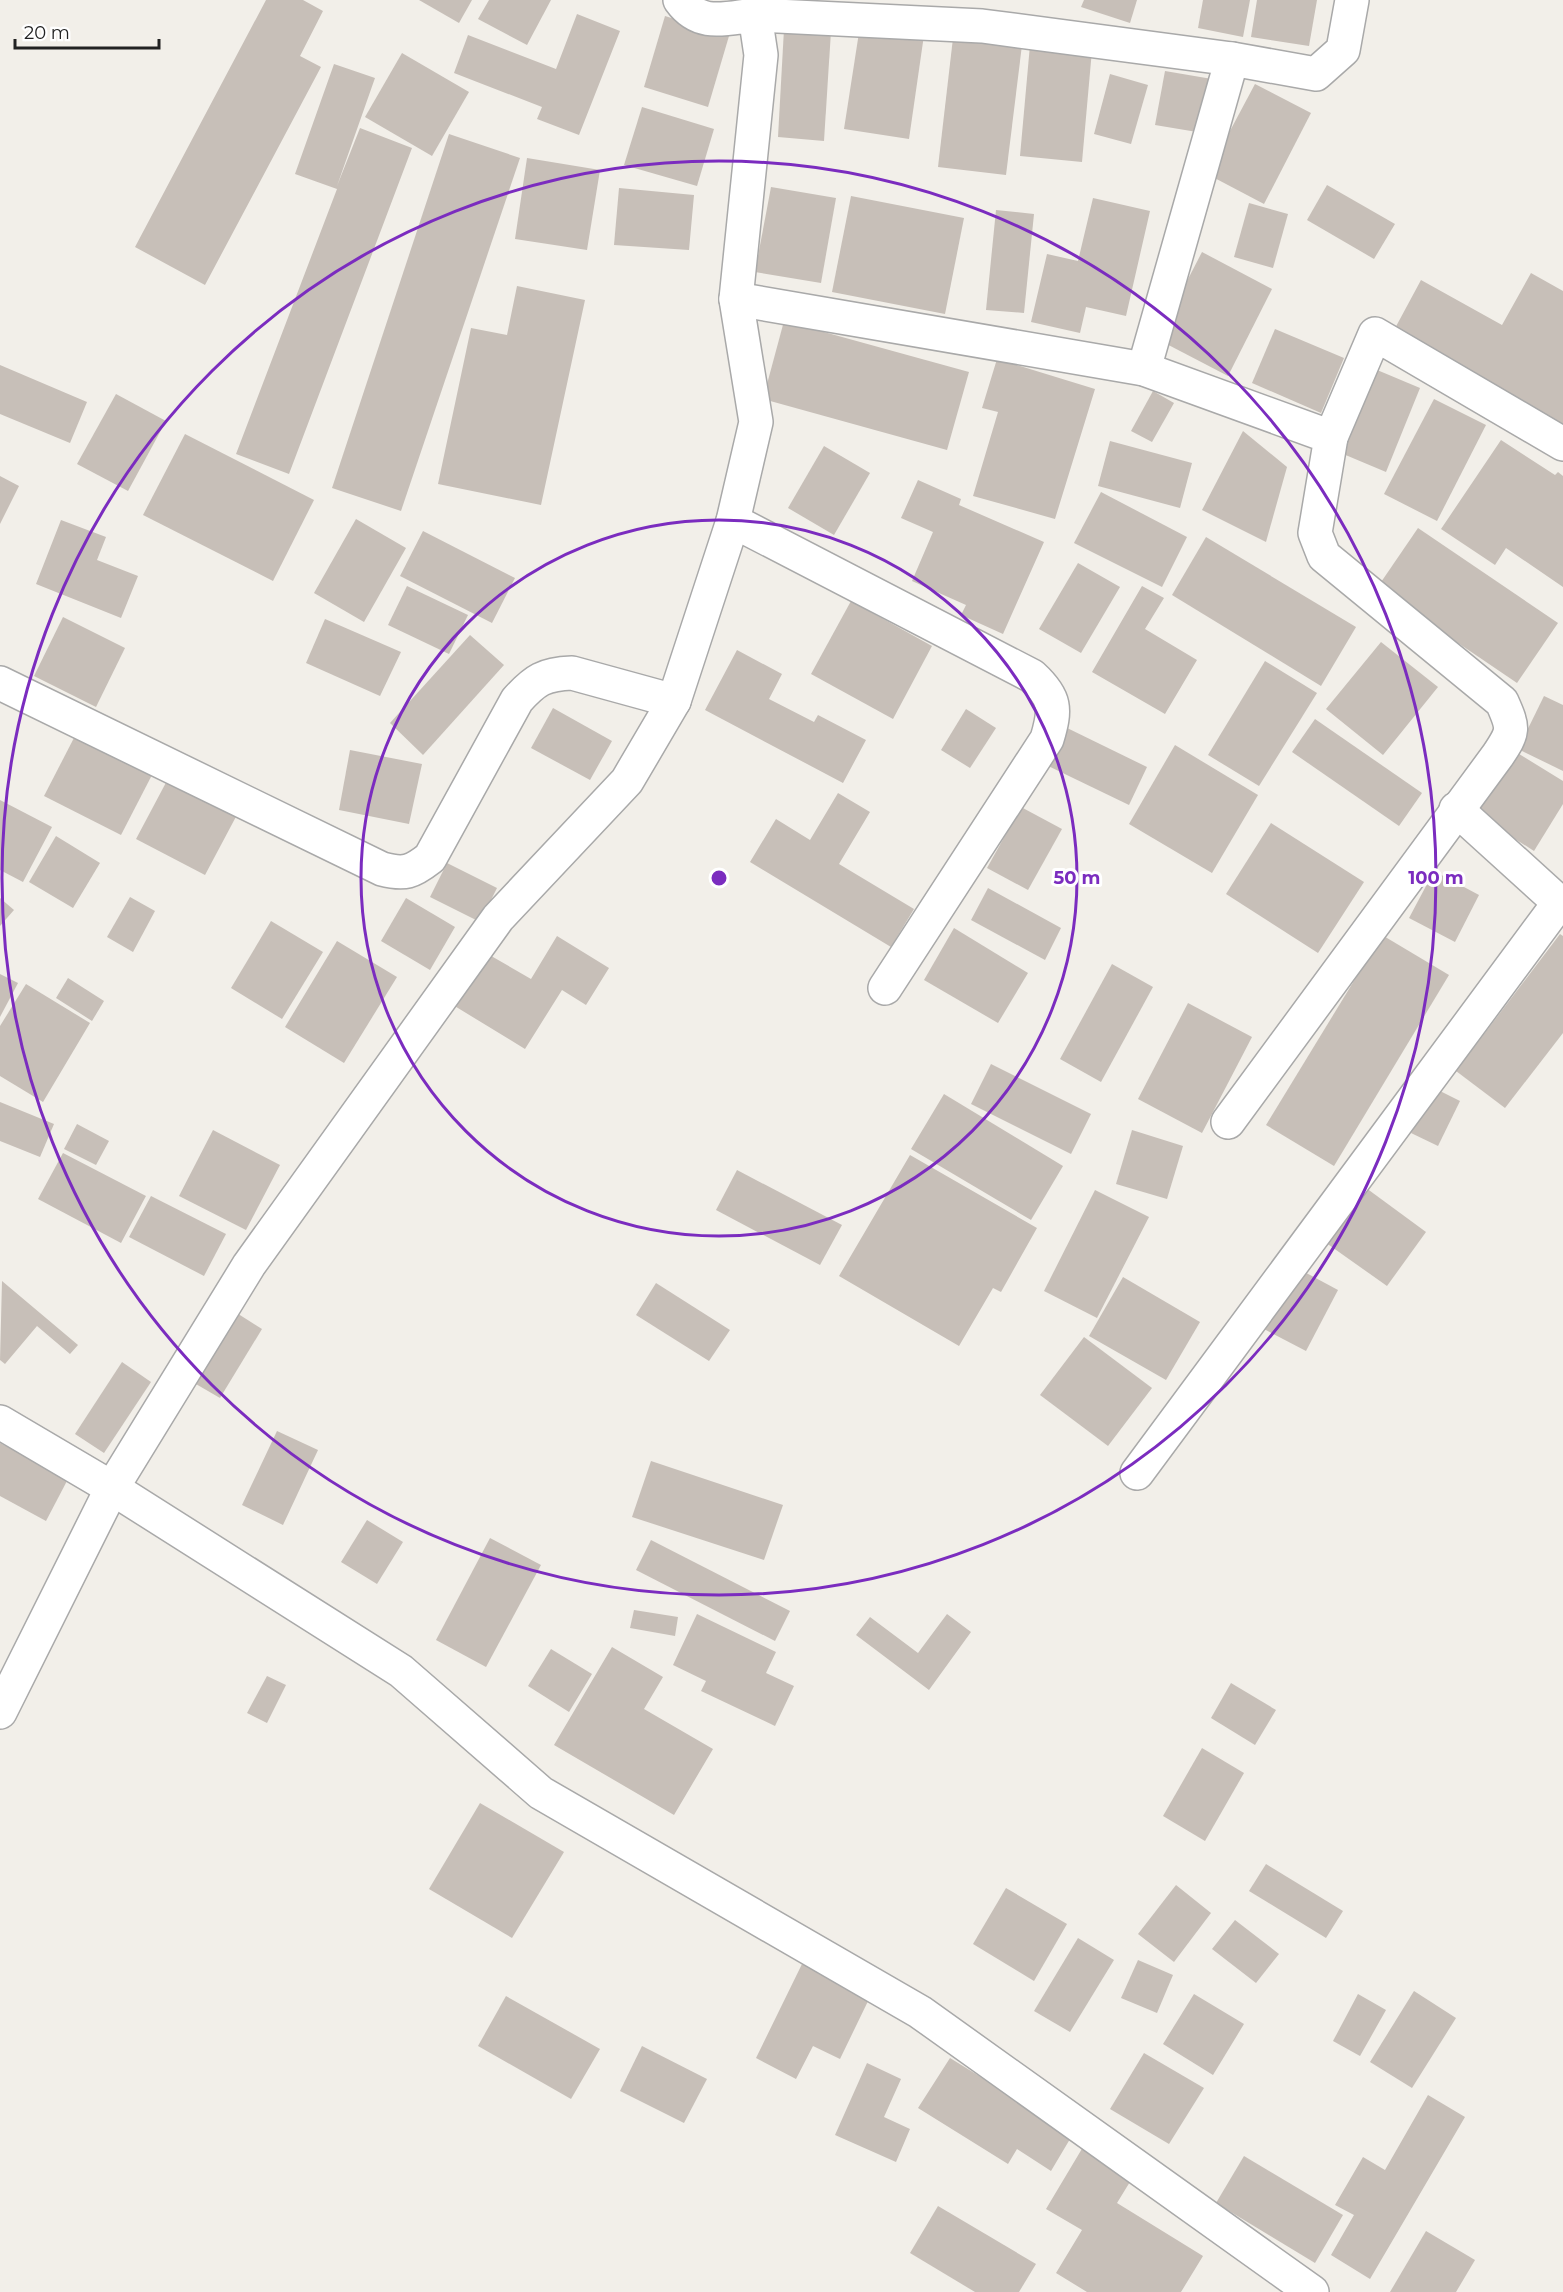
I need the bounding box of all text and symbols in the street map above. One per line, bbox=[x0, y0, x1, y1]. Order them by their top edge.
scale bar bbox=[15, 12, 159, 50]
text: 20 m bbox=[24, 22, 70, 44]
text: 50 m bbox=[1054, 867, 1100, 889]
text: 100 m bbox=[1408, 867, 1464, 889]
centre of rings bbox=[709, 868, 729, 888]

